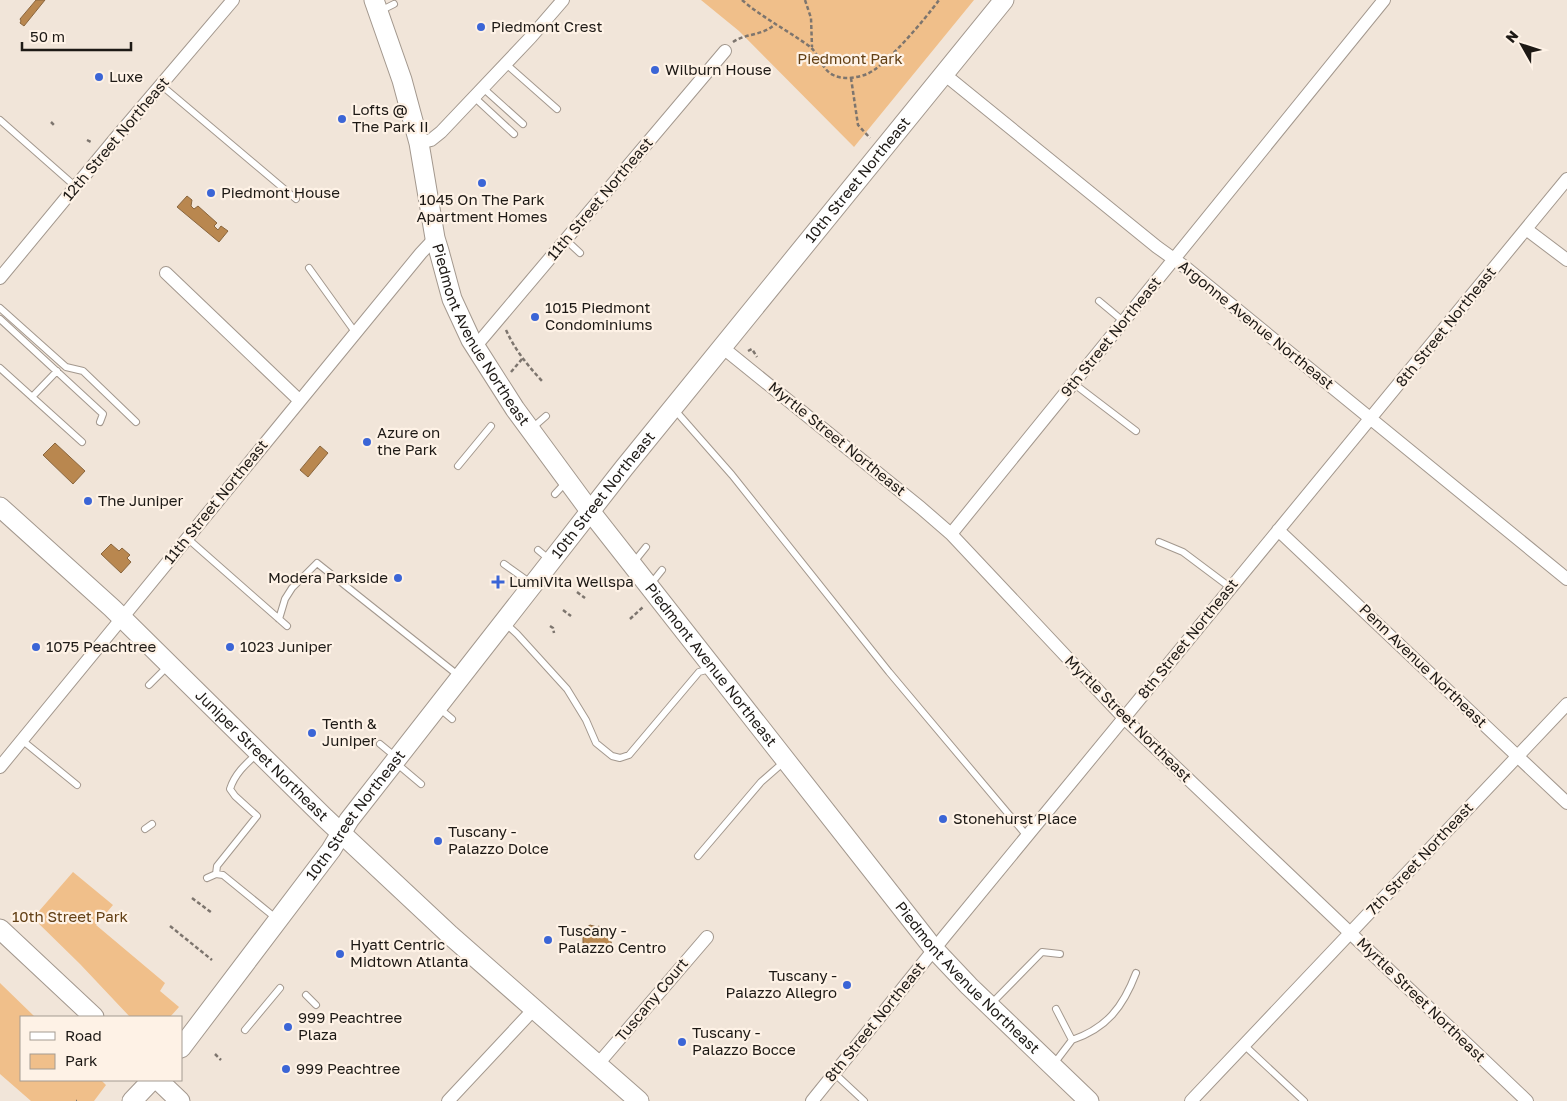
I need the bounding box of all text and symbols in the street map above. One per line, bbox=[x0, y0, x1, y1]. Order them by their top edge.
place label: Piedmont Crest bbox=[491, 17, 602, 35]
scale bar bbox=[22, 20, 131, 52]
north arrow bbox=[1497, 20, 1547, 70]
marker: Piedmont Crest bbox=[475, 21, 487, 33]
text: 50 m bbox=[30, 27, 65, 45]
text: N bbox=[1502, 27, 1521, 46]
park label: Piedmont Park bbox=[797, 49, 903, 67]
place label: Wilburn House bbox=[665, 60, 772, 78]
marker: Wilburn House bbox=[649, 64, 661, 76]
place label: Luxe bbox=[109, 67, 143, 85]
marker: Luxe bbox=[93, 71, 105, 83]
street label: 12th Street Northeast bbox=[58, 73, 172, 204]
place label: Lofts @ The Park II bbox=[352, 100, 429, 135]
marker: Lofts @ The Park II bbox=[336, 113, 348, 125]
street label: 10th Street Northeast bbox=[801, 113, 913, 246]
street label: 11th Street Northeast bbox=[543, 133, 656, 263]
marker: 1045 On The Park Apartment Homes bbox=[476, 177, 488, 189]
place label: Piedmont House bbox=[221, 183, 340, 201]
marker: Piedmont House bbox=[205, 187, 217, 199]
place label: 1045 On The Park Apartment Homes bbox=[416, 190, 548, 225]
street label: Piedmont Avenue Northeast bbox=[429, 241, 534, 429]
street label: Argonne Avenue Northeast bbox=[1175, 256, 1338, 392]
street label: 8th Street Northeast bbox=[1391, 263, 1499, 390]
street label: 9th Street Northeast bbox=[1056, 273, 1164, 400]
place label: 1015 Piedmont Condominiums bbox=[545, 298, 653, 333]
marker: 1015 Piedmont Condominiums bbox=[529, 311, 541, 323]
street label: Myrtle Street Northeast bbox=[765, 377, 910, 499]
place label: Azure on the Park bbox=[377, 423, 440, 458]
street label: 10th Street Northeast bbox=[547, 427, 658, 562]
street label: 11th Street Northeast bbox=[160, 436, 271, 567]
marker: Azure on the Park bbox=[361, 436, 373, 448]
place label: The Juniper bbox=[98, 491, 184, 509]
marker: The Juniper bbox=[82, 495, 94, 507]
place label: Modera Parkside bbox=[268, 568, 388, 586]
marker: Modera Parkside bbox=[392, 572, 404, 584]
place label: LumiVita Wellspa bbox=[509, 572, 634, 590]
marker: LumiVita Wellspa bbox=[491, 575, 505, 589]
street label: 8th Street Northeast bbox=[1133, 575, 1241, 702]
street label: Piedmont Avenue Northeast bbox=[642, 579, 781, 750]
street label: Penn Avenue Northeast bbox=[1356, 600, 1491, 731]
place label: 1075 Peachtree bbox=[46, 637, 156, 655]
place label: 1023 Juniper bbox=[240, 637, 332, 655]
marker: 1075 Peachtree bbox=[30, 641, 42, 653]
marker: 1023 Juniper bbox=[224, 641, 236, 653]
street label: Myrtle Street Northeast bbox=[1062, 651, 1196, 785]
street label: Juniper Street Northeast bbox=[192, 685, 333, 824]
place label: Tenth & Juniper bbox=[322, 714, 377, 749]
marker: Tenth & Juniper bbox=[306, 727, 318, 739]
street label: 10th Street Northeast bbox=[301, 746, 408, 883]
street label: 7th Street Northeast bbox=[1362, 798, 1476, 919]
place label: Stonehurst Place bbox=[953, 809, 1077, 827]
marker: Stonehurst Place bbox=[937, 813, 949, 825]
place label: Tuscany - Palazzo Dolce bbox=[448, 822, 549, 857]
marker: Tuscany - Palazzo Dolce bbox=[432, 835, 444, 847]
street label: Piedmont Avenue Northeast bbox=[892, 898, 1044, 1057]
park label: 10th Street Park bbox=[12, 907, 129, 925]
place label: Tuscany - Palazzo Centro bbox=[558, 921, 666, 956]
street label: Myrtle Street Northeast bbox=[1354, 933, 1490, 1065]
marker: Tuscany - Palazzo Centro bbox=[542, 934, 554, 946]
place label: Hyatt Centric Midtown Atlanta bbox=[350, 935, 468, 970]
marker: Hyatt Centric Midtown Atlanta bbox=[334, 948, 346, 960]
street label: Tuscany Court bbox=[611, 954, 691, 1045]
street label: 8th Street Northeast bbox=[820, 958, 928, 1085]
place label: Tuscany - Palazzo Allegro bbox=[726, 966, 837, 1001]
marker: Tuscany - Palazzo Allegro bbox=[841, 979, 853, 991]
place label: 999 Peachtree Plaza bbox=[298, 1008, 402, 1043]
legend bbox=[20, 1016, 182, 1081]
marker: 999 Peachtree Plaza bbox=[282, 1021, 294, 1033]
place label: Tuscany - Palazzo Bocce bbox=[692, 1023, 796, 1058]
text: Road bbox=[65, 1026, 102, 1044]
marker: Tuscany - Palazzo Bocce bbox=[676, 1036, 688, 1048]
text: Park bbox=[65, 1051, 98, 1069]
place label: 999 Peachtree bbox=[296, 1059, 400, 1077]
marker: 999 Peachtree bbox=[280, 1063, 292, 1075]

